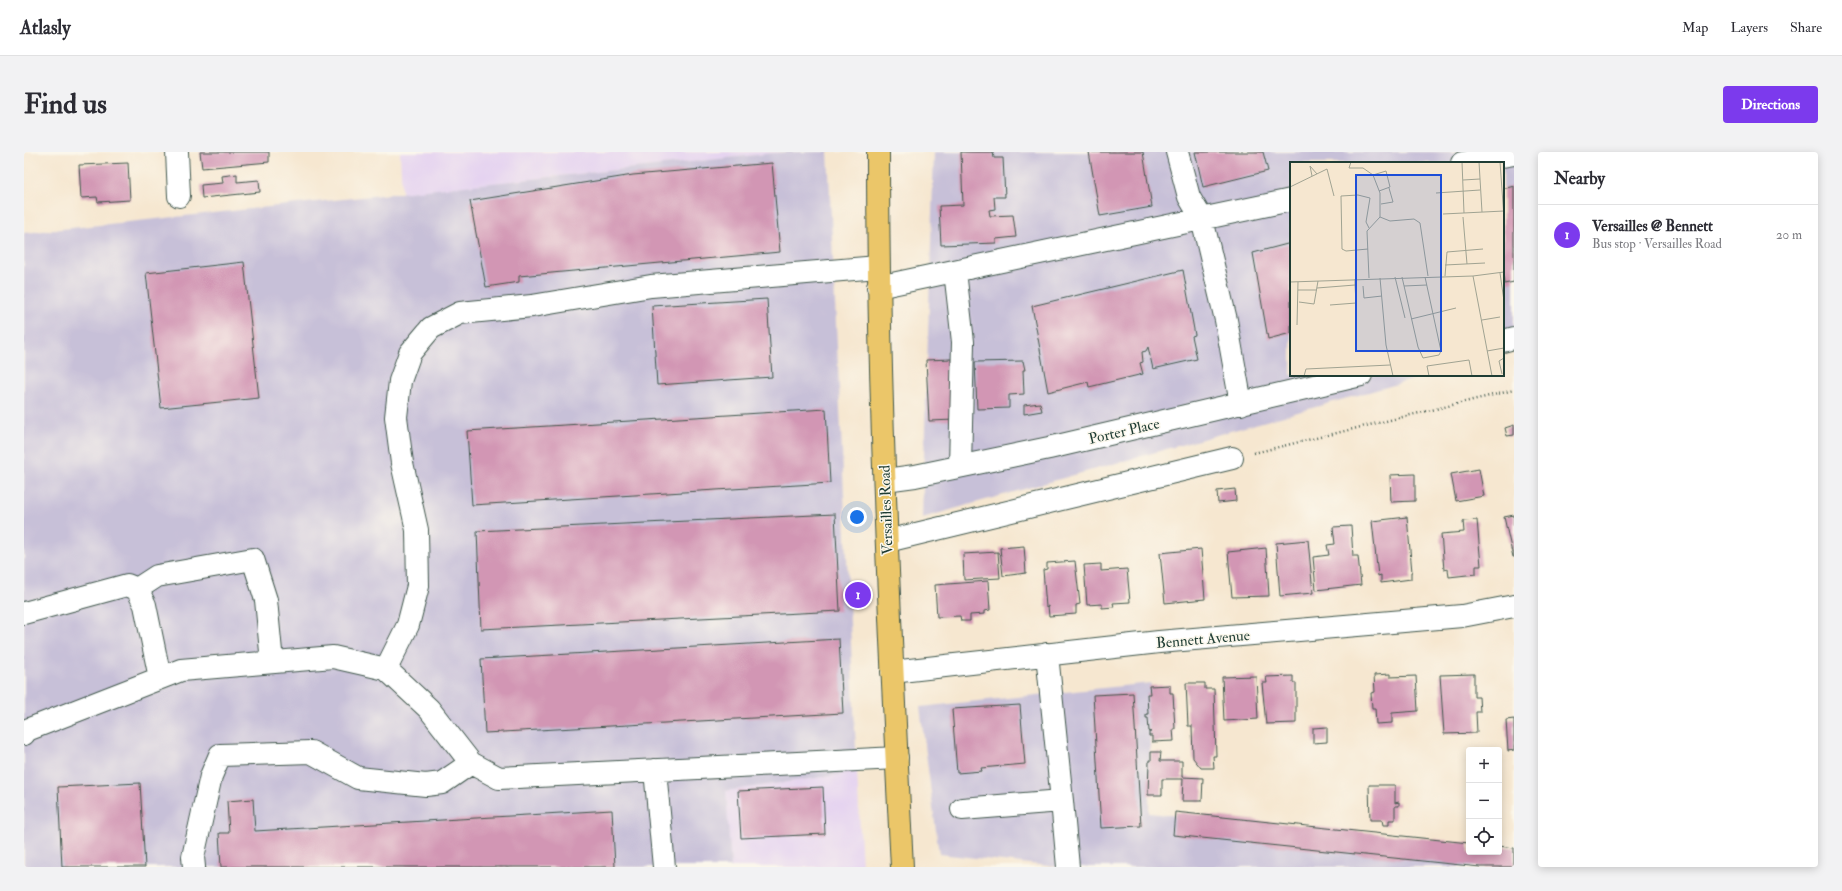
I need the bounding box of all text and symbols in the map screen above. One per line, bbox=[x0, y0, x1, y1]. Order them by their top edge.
text: Atlasly bbox=[20, 16, 71, 40]
text: Map bbox=[1682, 19, 1708, 36]
text: Layers bbox=[1730, 19, 1768, 36]
text: Share bbox=[1790, 19, 1822, 36]
button: Directions bbox=[1723, 86, 1818, 123]
text: Find us bbox=[24, 87, 107, 122]
inset map bbox=[1290, 162, 1504, 376]
text: Nearby bbox=[1554, 168, 1605, 189]
text: Versailles @ Bennett bbox=[1592, 217, 1713, 236]
text: 1 bbox=[1565, 227, 1569, 243]
text: 20 m bbox=[1776, 227, 1802, 243]
text: Bus stop · Versailles Road bbox=[1592, 236, 1722, 252]
street label: Porter Place bbox=[1087, 414, 1161, 449]
street label: Versailles Road bbox=[875, 464, 898, 555]
your location bbox=[847, 507, 867, 527]
pin: 1 bbox=[845, 580, 871, 610]
street label: Bennett Avenue bbox=[1155, 626, 1251, 653]
map controls bbox=[1466, 747, 1502, 855]
button: + bbox=[1466, 747, 1502, 783]
button: − bbox=[1466, 783, 1502, 819]
button: locate bbox=[1466, 819, 1502, 855]

